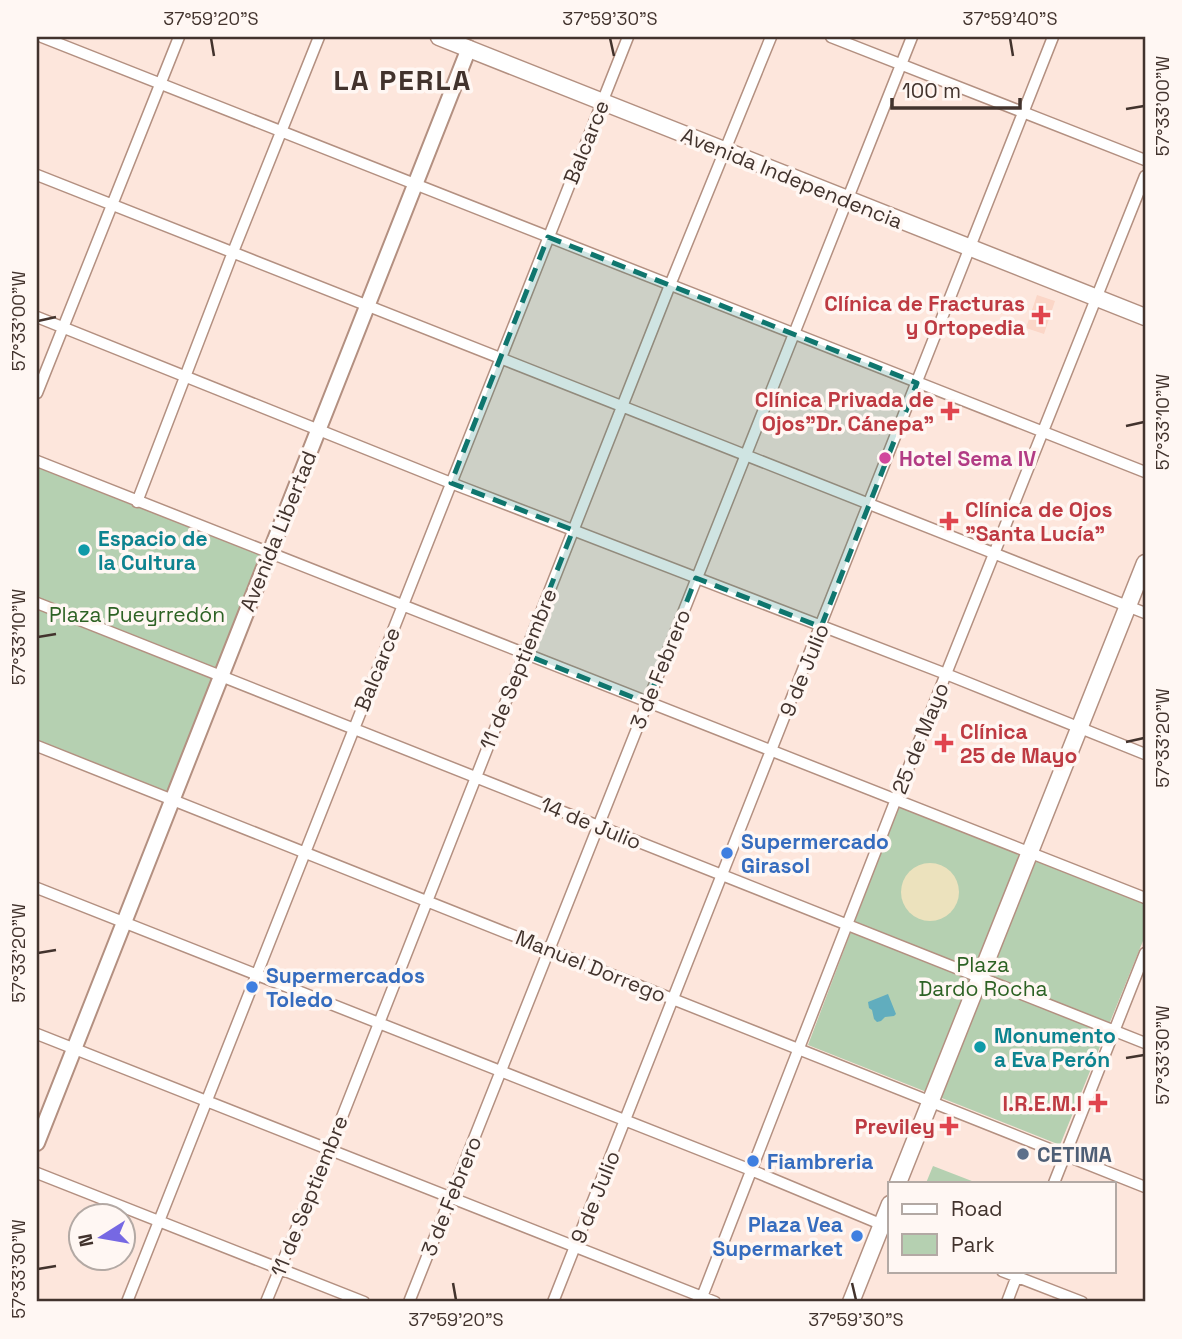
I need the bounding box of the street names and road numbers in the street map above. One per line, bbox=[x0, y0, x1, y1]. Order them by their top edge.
street label: Balcarce bbox=[557, 96, 615, 188]
street label: Avenida Independencia bbox=[677, 121, 907, 235]
street label: Avenida Libertad bbox=[234, 447, 322, 615]
street label: 11 de Septiembre bbox=[473, 584, 563, 754]
street label: 3 de Febrero bbox=[624, 605, 696, 733]
street label: 9 de Julio bbox=[773, 620, 835, 720]
street label: Balcarce bbox=[348, 623, 406, 715]
street label: 25 de Mayo bbox=[885, 678, 955, 798]
street label: 14 de Julio bbox=[536, 790, 646, 856]
street label: Manuel Dorrego bbox=[512, 924, 670, 1008]
street label: 11 de Septiembre bbox=[264, 1111, 354, 1281]
street label: 3 de Febrero bbox=[415, 1132, 487, 1260]
street label: 9 de Julio bbox=[564, 1147, 626, 1247]

